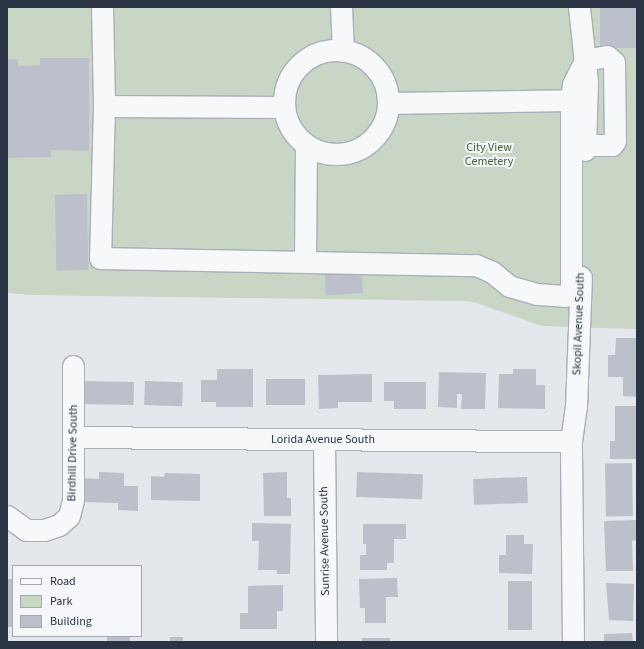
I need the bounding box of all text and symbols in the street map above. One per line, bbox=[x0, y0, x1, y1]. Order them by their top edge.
park label: City View Cemetery bbox=[465, 141, 513, 169]
street label: Skopil Avenue South bbox=[570, 272, 588, 376]
street label: Birdhill Drive South bbox=[65, 404, 81, 502]
street label: Lorida Avenue South bbox=[271, 433, 375, 447]
street label: Sunrise Avenue South bbox=[317, 486, 333, 596]
legend bbox=[12, 565, 142, 637]
text: Road bbox=[50, 573, 76, 590]
text: Park bbox=[50, 593, 72, 610]
text: Building bbox=[50, 613, 92, 630]

